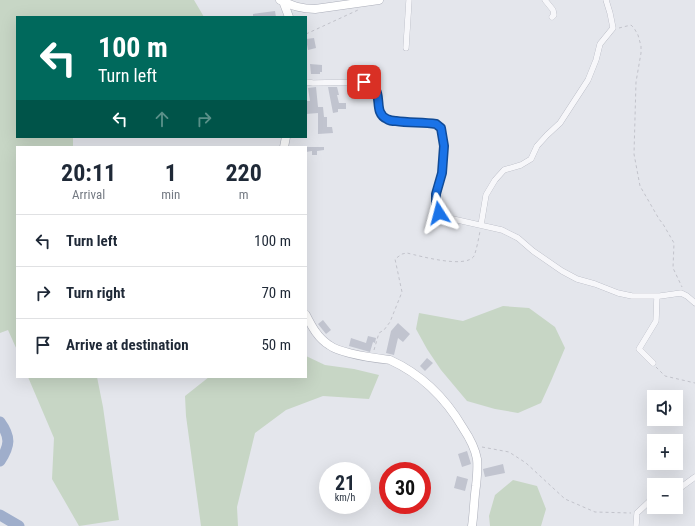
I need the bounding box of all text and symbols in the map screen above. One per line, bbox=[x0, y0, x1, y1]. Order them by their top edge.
text: 100 m bbox=[98, 31, 168, 64]
icon: left bbox=[32, 32, 84, 84]
text: Turn left bbox=[98, 65, 157, 86]
pin bbox=[347, 65, 381, 99]
icon: arrive bbox=[353, 71, 375, 93]
icon: left bbox=[109, 108, 131, 130]
icon: ahead bbox=[151, 108, 173, 130]
icon: right bbox=[193, 108, 215, 130]
text: 20:11 bbox=[61, 159, 116, 187]
text: 1 bbox=[165, 159, 177, 187]
text: 220 bbox=[225, 159, 262, 187]
text: Arrival bbox=[72, 187, 105, 202]
text: min bbox=[161, 187, 180, 202]
text: m bbox=[239, 187, 249, 202]
position arrow bbox=[418, 192, 460, 234]
icon: left bbox=[32, 230, 54, 252]
text: Turn left bbox=[66, 232, 117, 250]
text: 100 m bbox=[254, 232, 291, 250]
icon: right bbox=[32, 282, 54, 304]
text: Turn right bbox=[66, 284, 125, 302]
text: 70 m bbox=[261, 284, 291, 302]
icon: arrive bbox=[32, 334, 54, 356]
text: Arrive at destination bbox=[66, 336, 189, 354]
text: 50 m bbox=[261, 336, 291, 354]
map controls bbox=[647, 390, 683, 514]
button: sound bbox=[647, 390, 683, 426]
button: + bbox=[647, 434, 683, 470]
speed limit sign: 30 bbox=[379, 462, 431, 514]
text: 21 bbox=[335, 471, 355, 495]
button: − bbox=[647, 478, 683, 514]
text: km/h bbox=[335, 492, 355, 503]

